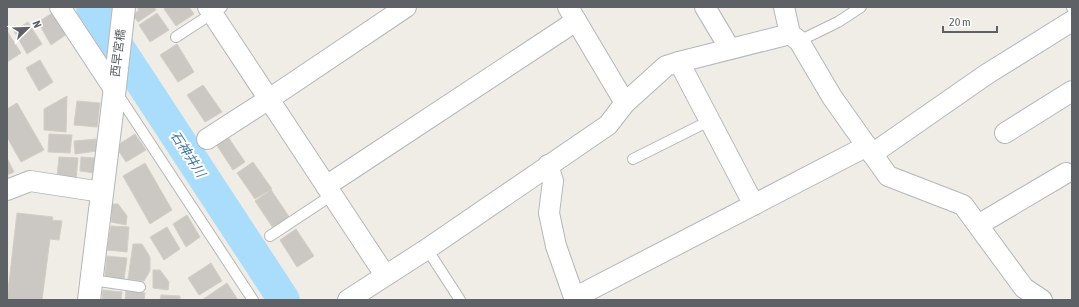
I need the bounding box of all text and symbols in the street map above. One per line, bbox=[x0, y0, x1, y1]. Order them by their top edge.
north arrow bbox=[8, 8, 48, 48]
scale bar bbox=[943, 8, 997, 34]
text: 20 m bbox=[949, 15, 971, 29]
text: N bbox=[30, 19, 44, 29]
street label: 西早宮橋 bbox=[108, 28, 128, 78]
water label: 石神井川 bbox=[168, 128, 210, 182]

